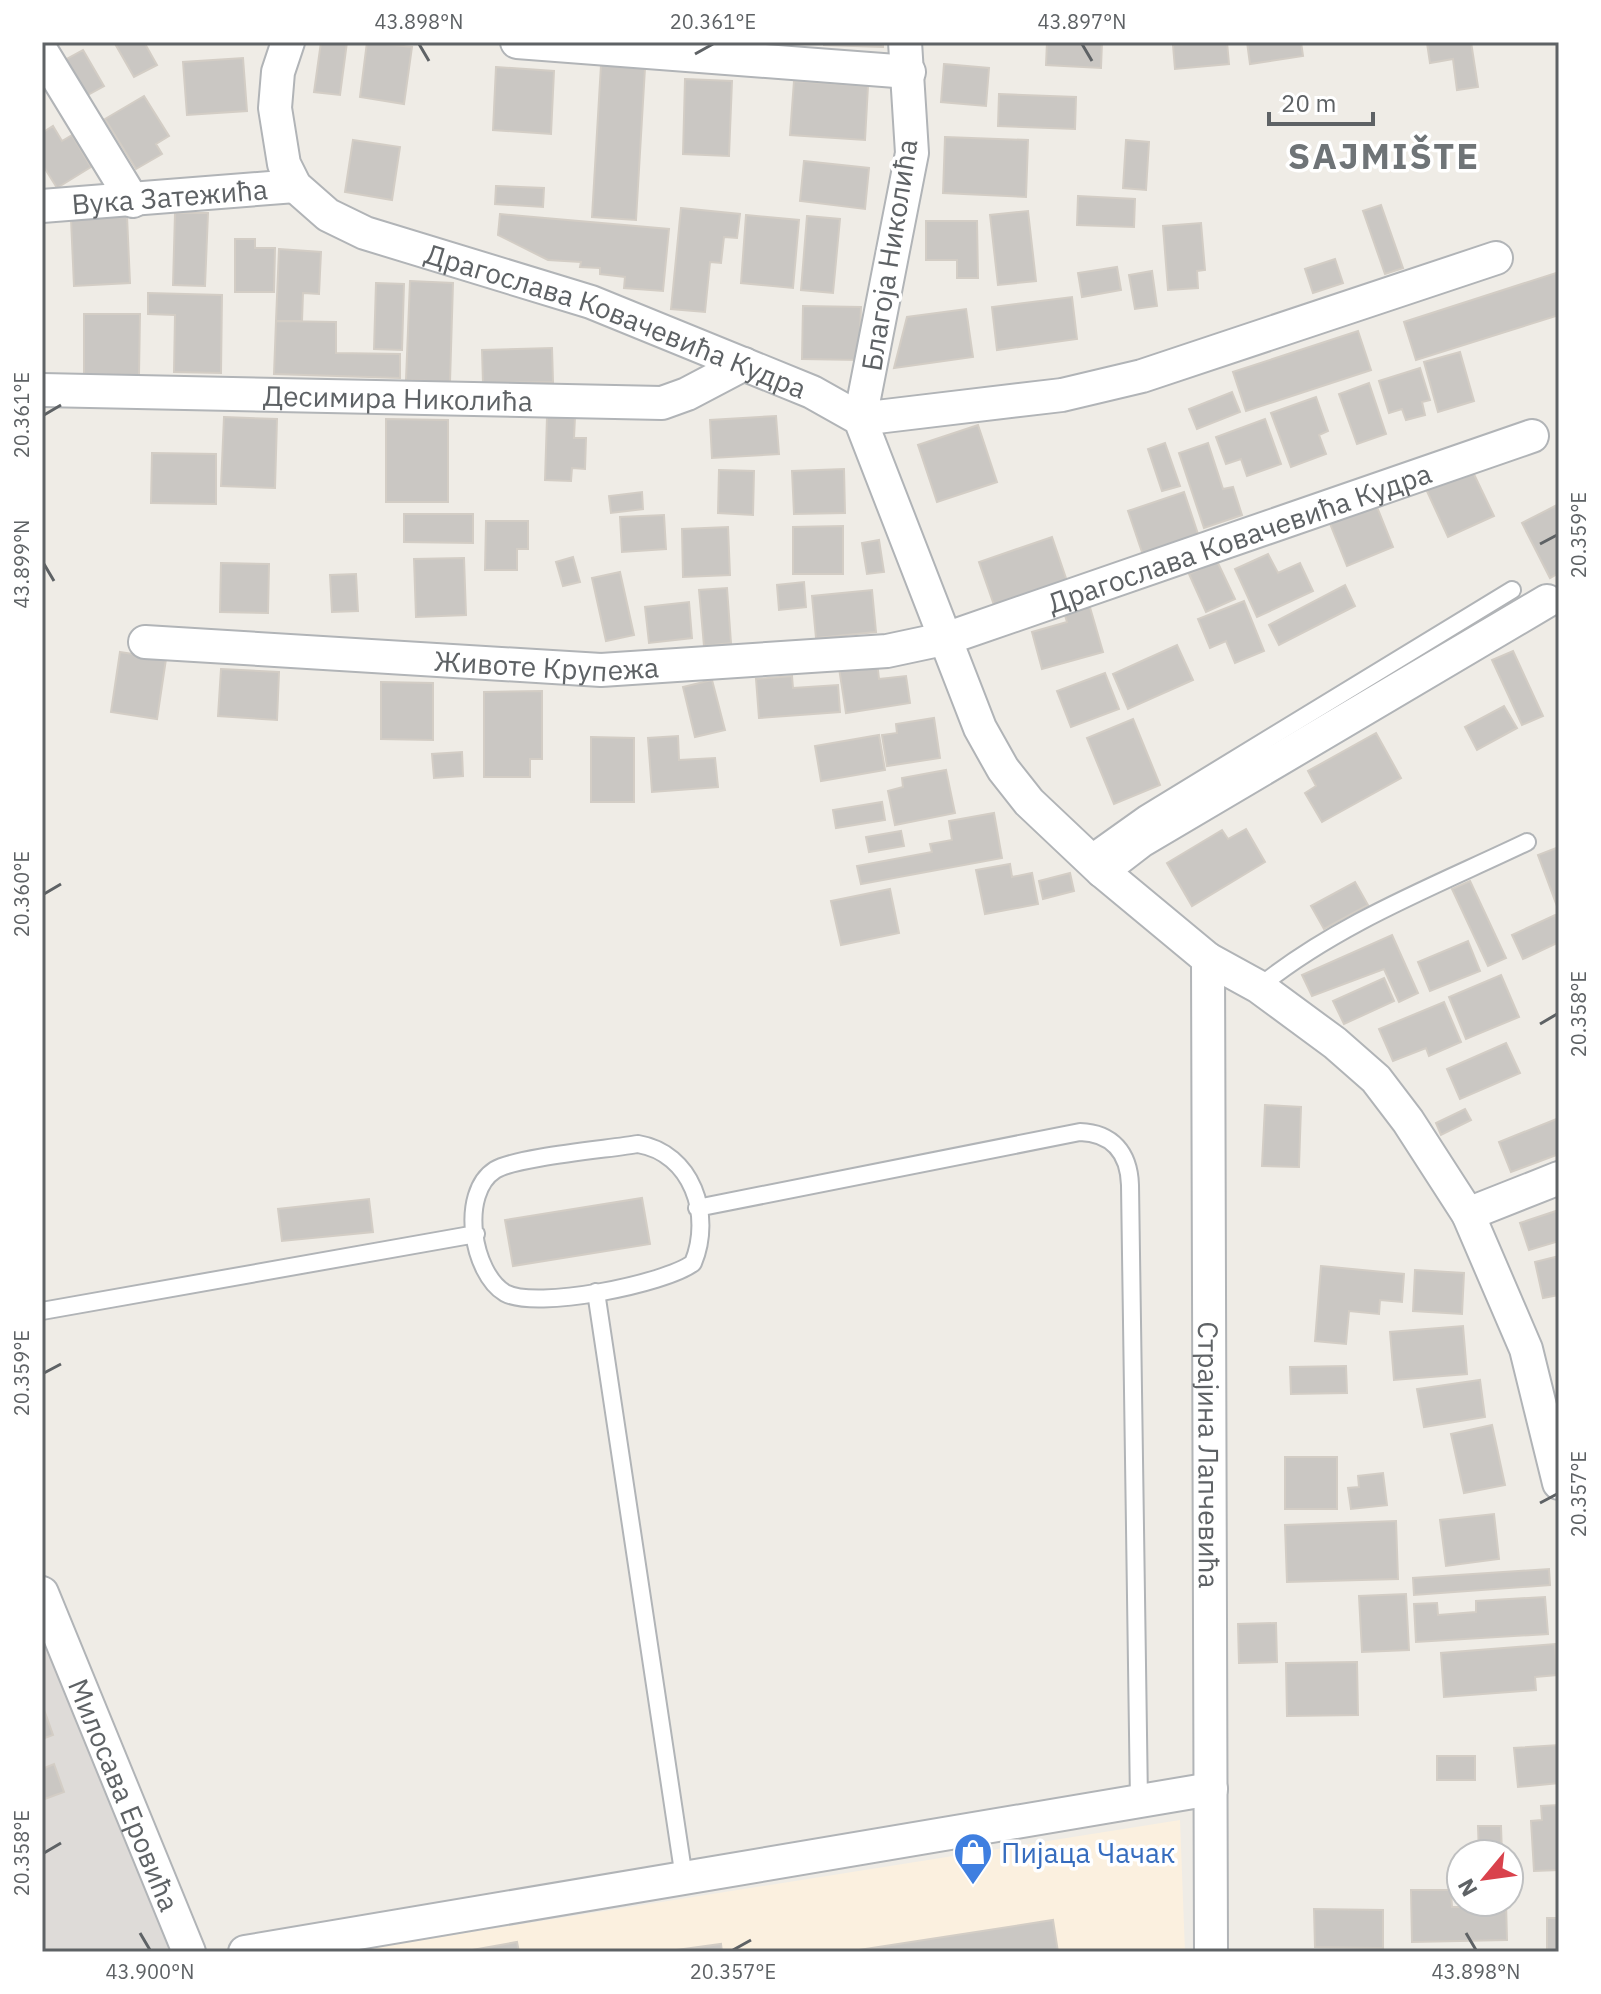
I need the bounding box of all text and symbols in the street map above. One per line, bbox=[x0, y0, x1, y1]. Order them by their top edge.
text: 43.898°N bbox=[375, 8, 463, 35]
text: 20.361°E bbox=[670, 8, 756, 35]
text: 43.897°N bbox=[1038, 8, 1126, 35]
scale bar bbox=[1269, 76, 1373, 126]
text: 20 m bbox=[1281, 87, 1336, 119]
district label: SAJMIŠTE bbox=[1288, 132, 1480, 179]
street label: Благоја Николића bbox=[852, 136, 926, 374]
street label: Вука Затежића bbox=[70, 170, 269, 222]
street label: Драгослава Ковачевића Кудра bbox=[421, 234, 812, 406]
text: 20.361°E bbox=[8, 372, 35, 458]
street label: Десимира Николића bbox=[263, 376, 533, 419]
street label: Драгослава Ковачевића Кудра bbox=[1042, 454, 1436, 621]
text: 20.359°E bbox=[1565, 492, 1592, 578]
text: 43.899°N bbox=[8, 520, 35, 608]
street label: Животе Крупежа bbox=[433, 641, 660, 689]
text: 20.360°E bbox=[8, 851, 35, 937]
text: 20.358°E bbox=[1565, 971, 1592, 1057]
street label: Страјина Лапчевића bbox=[1191, 1321, 1228, 1589]
text: 20.359°E bbox=[8, 1330, 35, 1416]
text: 20.357°E bbox=[1565, 1451, 1592, 1537]
street label: Милосава Еровића bbox=[60, 1673, 189, 1917]
text: 20.358°E bbox=[8, 1810, 35, 1896]
shop icon: Пијаца Чачак bbox=[952, 1831, 994, 1886]
place label: Пијаца Чачак bbox=[1001, 1834, 1175, 1871]
north arrow bbox=[1445, 1838, 1525, 1918]
text: N bbox=[1451, 1874, 1484, 1902]
text: 43.900°N bbox=[106, 1958, 194, 1985]
text: 20.357°E bbox=[690, 1958, 776, 1985]
text: 43.898°N bbox=[1432, 1958, 1520, 1985]

